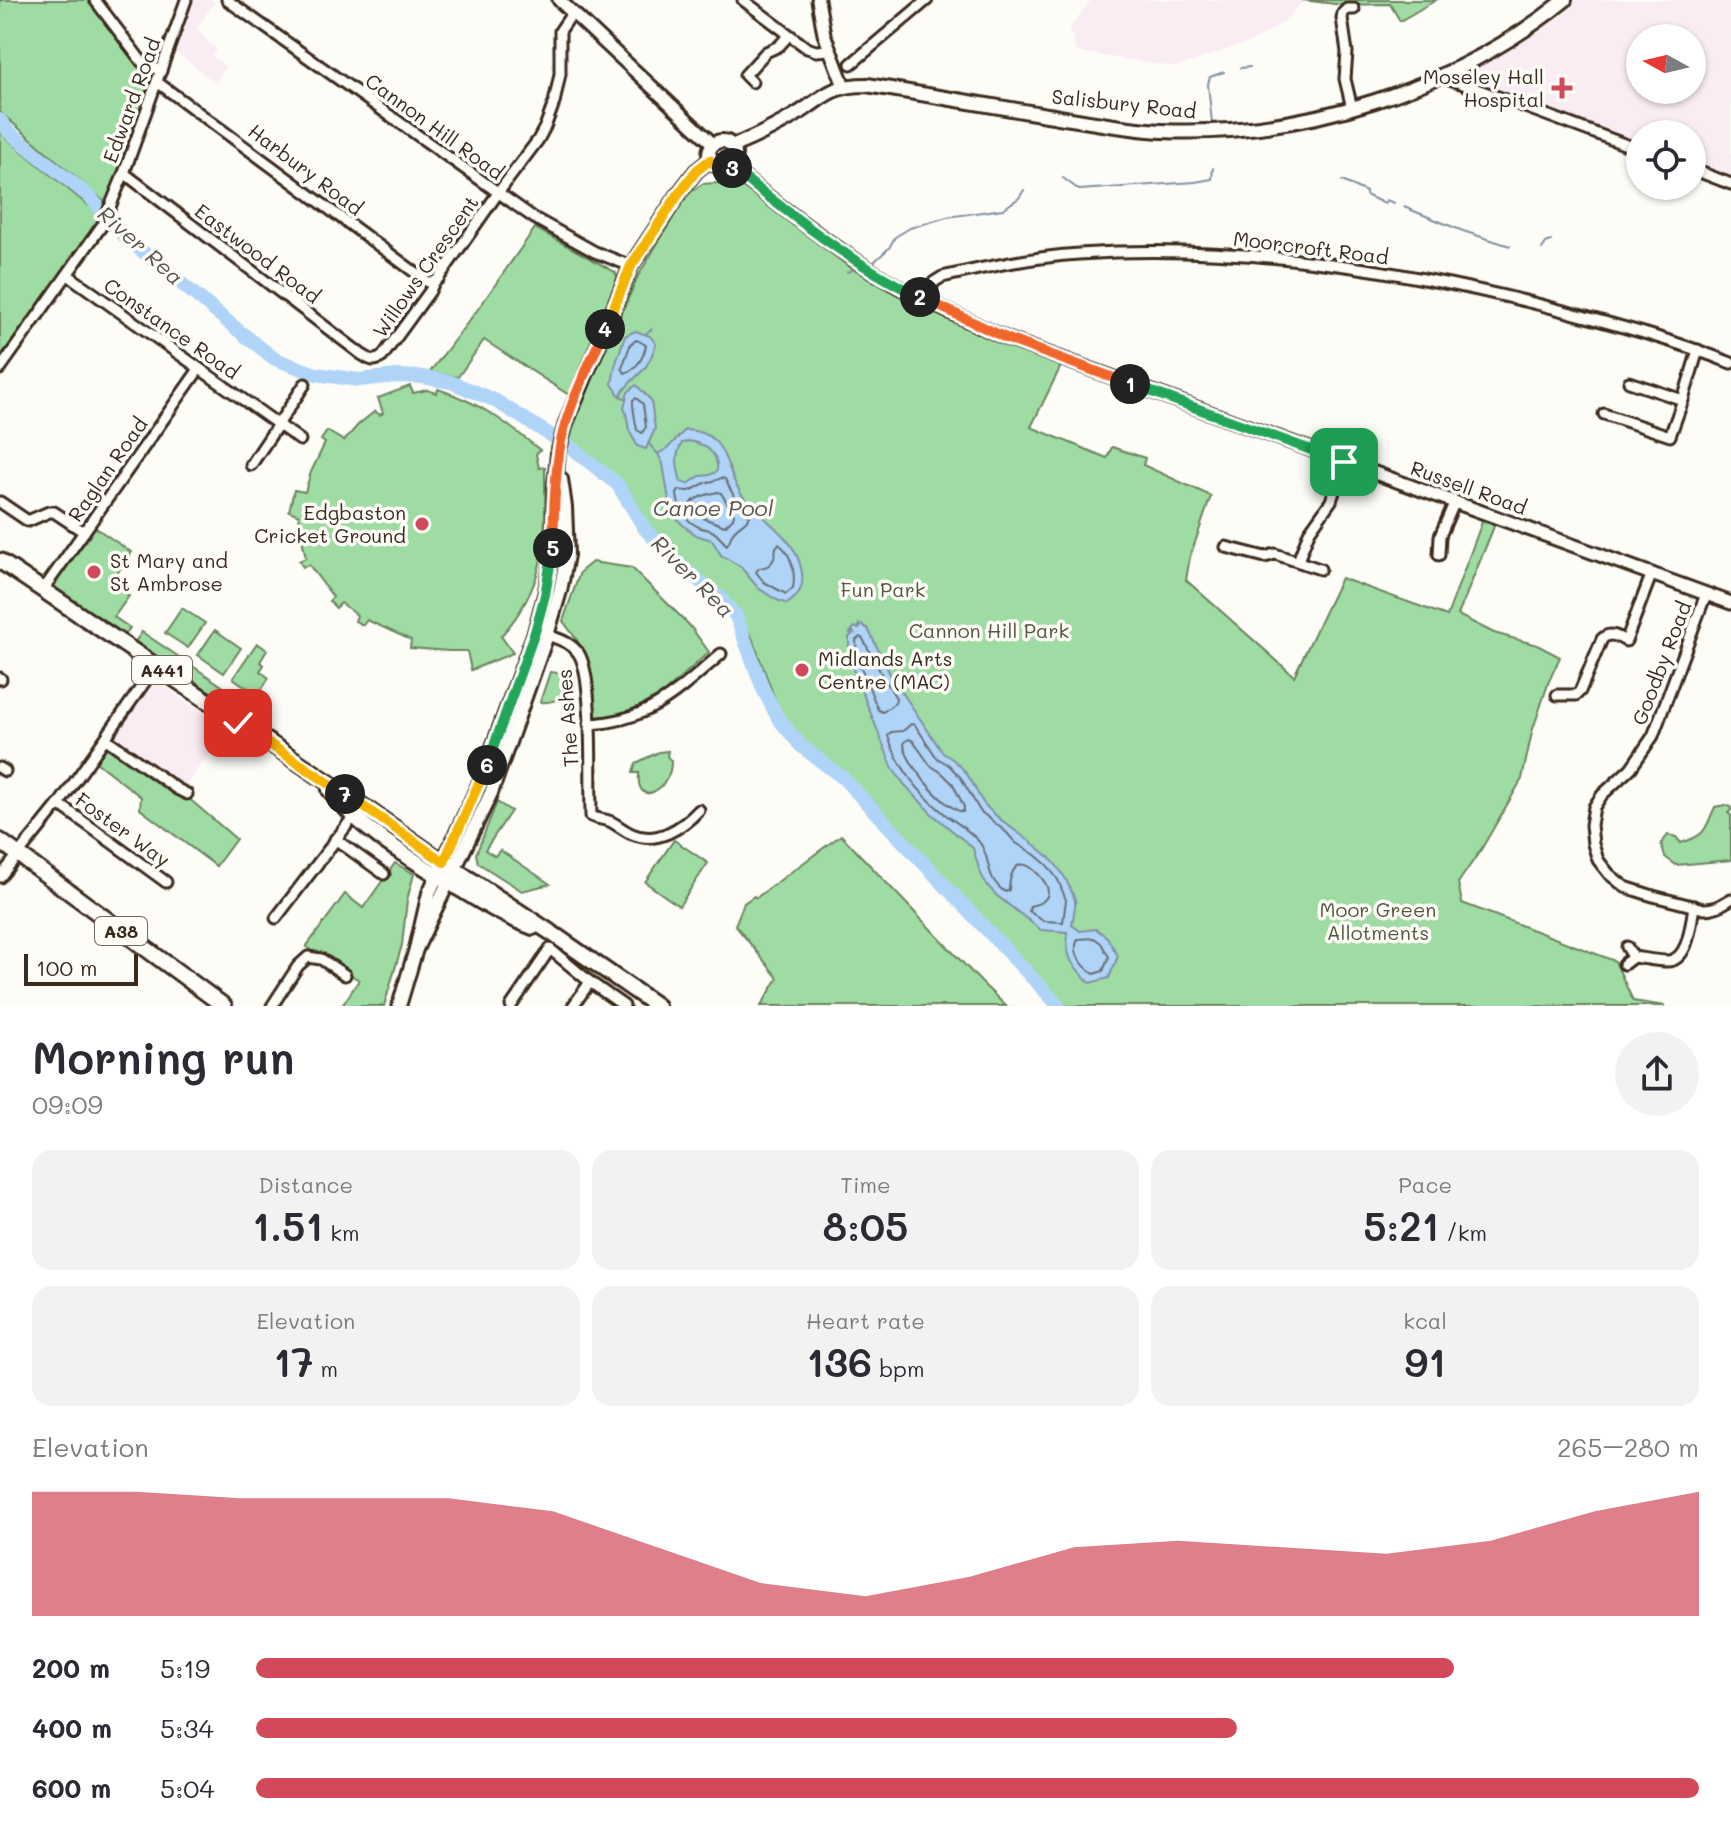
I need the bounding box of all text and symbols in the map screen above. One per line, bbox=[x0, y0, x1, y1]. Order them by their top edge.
north arrow bbox=[1626, 24, 1706, 104]
map controls bbox=[1626, 24, 1706, 200]
street label: Edward Road bbox=[96, 34, 166, 166]
place label: Moseley Hall Hospital bbox=[1423, 63, 1544, 112]
street label: Cannon Hill Road bbox=[361, 67, 509, 185]
marker: Moseley Hall Hospital bbox=[1551, 77, 1573, 99]
street label: Salisbury Road bbox=[1051, 82, 1197, 124]
street label: Harbury Road bbox=[243, 117, 369, 221]
button: locate bbox=[1626, 120, 1706, 200]
pin: 3 bbox=[712, 148, 752, 188]
text: 3 bbox=[725, 153, 739, 182]
street label: Willows Crescent bbox=[366, 190, 484, 342]
street label: Eastwood Road bbox=[190, 197, 326, 309]
water label: River Rea bbox=[92, 199, 190, 291]
street label: Moorcroft Road bbox=[1232, 225, 1390, 269]
street label: Constance Road bbox=[99, 272, 245, 384]
pin: 2 bbox=[900, 277, 940, 317]
text: 2 bbox=[914, 282, 926, 311]
pin: 4 bbox=[585, 309, 625, 349]
text: 4 bbox=[598, 314, 612, 343]
pin: 1 bbox=[1110, 364, 1150, 404]
text: 1 bbox=[1125, 369, 1135, 398]
street label: Raglan Road bbox=[61, 412, 153, 526]
pin bbox=[1310, 428, 1378, 496]
icon: arrive bbox=[1322, 440, 1366, 484]
street label: Russell Road bbox=[1407, 454, 1531, 520]
water label: Canoe Pool bbox=[653, 493, 774, 522]
place label: Edgbaston Cricket Ground bbox=[254, 499, 406, 548]
marker: Edgbaston Cricket Ground bbox=[413, 515, 431, 533]
pin: 5 bbox=[533, 528, 573, 568]
water label: River Rea bbox=[645, 528, 741, 624]
text: 5 bbox=[547, 533, 559, 562]
place label: St Mary and St Ambrose bbox=[110, 547, 228, 596]
marker: St Mary and St Ambrose bbox=[85, 563, 103, 581]
park label: Fun Park bbox=[841, 576, 925, 602]
street label: Goodby Road bbox=[1625, 597, 1697, 729]
park label: Cannon Hill Park bbox=[909, 617, 1069, 643]
place label: Midlands Arts Centre (MAC) bbox=[818, 645, 953, 694]
road number: A441 bbox=[132, 656, 192, 684]
marker: Midlands Arts Centre (MAC) bbox=[793, 661, 811, 679]
street label: The Ashes bbox=[551, 668, 583, 768]
pin bbox=[204, 689, 272, 757]
icon: check bbox=[216, 701, 260, 745]
pin: 6 bbox=[467, 745, 507, 785]
text: 6 bbox=[480, 750, 494, 779]
pin: 7 bbox=[325, 774, 365, 814]
text: 7 bbox=[339, 779, 351, 808]
street label: Foster Way bbox=[71, 786, 175, 872]
park label: Moor Green Allotments bbox=[1320, 896, 1436, 945]
road number: A38 bbox=[95, 917, 147, 945]
scale bar bbox=[24, 950, 138, 986]
text: 100 m bbox=[36, 953, 98, 982]
text: Morning run bbox=[32, 1028, 295, 1085]
button: share bbox=[1615, 1032, 1699, 1116]
text: 09:09 bbox=[32, 1087, 103, 1121]
text: Distance bbox=[258, 1170, 353, 1199]
text: Time bbox=[840, 1170, 891, 1199]
text: Pace bbox=[1398, 1170, 1452, 1199]
text: 1.51 bbox=[252, 1199, 323, 1251]
text: 8:05 bbox=[823, 1199, 908, 1251]
text: 5:21 bbox=[1363, 1199, 1439, 1251]
text: km bbox=[323, 1218, 359, 1247]
text: /km bbox=[1439, 1218, 1487, 1247]
text: Elevation bbox=[256, 1306, 355, 1335]
text: Heart rate bbox=[806, 1306, 925, 1335]
text: kcal bbox=[1403, 1306, 1447, 1335]
text: 17 bbox=[274, 1335, 314, 1387]
text: 136 bbox=[807, 1335, 872, 1387]
text: 91 bbox=[1404, 1335, 1446, 1387]
text: m bbox=[314, 1354, 338, 1383]
text: bpm bbox=[872, 1354, 924, 1383]
text: Elevation bbox=[32, 1430, 149, 1464]
text: 265–280 m bbox=[1557, 1430, 1699, 1464]
text: 200 m bbox=[32, 1651, 110, 1685]
text: 5:19 bbox=[160, 1651, 210, 1685]
text: 400 m bbox=[32, 1711, 112, 1745]
text: 5:34 bbox=[160, 1711, 214, 1745]
text: 600 m bbox=[32, 1771, 111, 1805]
text: 5:04 bbox=[160, 1771, 215, 1805]

